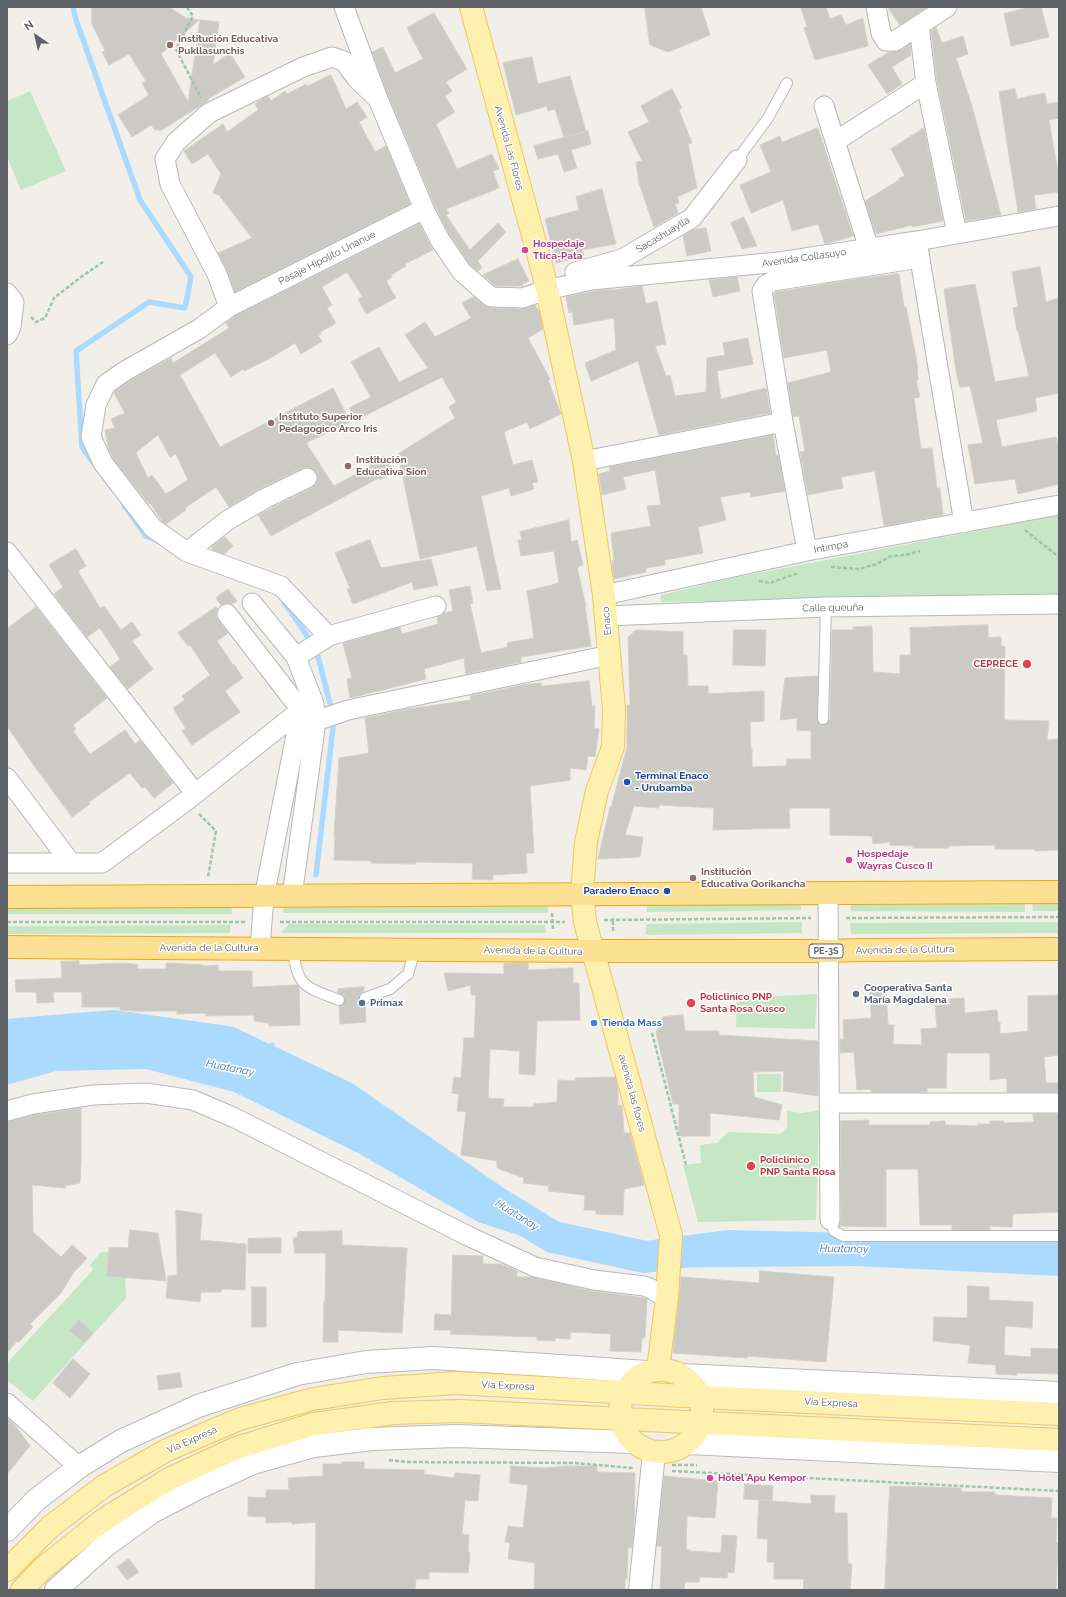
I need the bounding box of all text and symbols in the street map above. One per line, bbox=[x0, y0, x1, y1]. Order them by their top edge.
north arrow bbox=[16, 16, 56, 56]
text: N bbox=[22, 18, 36, 33]
place label: Institución Educativa Pukllasunchis bbox=[178, 33, 278, 56]
marker: Institución Educativa Pukllasunchis bbox=[165, 40, 175, 50]
street label: Avenida Las Flores bbox=[492, 104, 526, 192]
street label: Sacashuaylla bbox=[634, 214, 692, 256]
street label: Pasaje Hipolito Unanue bbox=[276, 228, 378, 288]
place label: Hospedaje Ttica-Pata bbox=[533, 238, 584, 262]
marker: Hospedaje Ttica-Pata bbox=[520, 245, 530, 255]
street label: Avenida Collasuyo bbox=[761, 246, 847, 270]
place label: Instituto Superior Pedagogico Arco Iris bbox=[279, 411, 377, 434]
marker: Instituto Superior Pedagogico Arco Iris bbox=[266, 418, 276, 428]
place label: Institución Educativa Sion bbox=[356, 454, 427, 478]
marker: Institución Educativa Sion bbox=[343, 461, 353, 471]
street label: Intimpa bbox=[813, 538, 849, 556]
street label: Calle queuña bbox=[802, 601, 864, 615]
street label: Enaco bbox=[600, 606, 614, 636]
place label: CEPRECE bbox=[973, 658, 1018, 670]
marker: CEPRECE bbox=[1021, 658, 1033, 670]
place label: Terminal Enaco - Urubamba bbox=[635, 770, 709, 794]
marker: Terminal Enaco - Urubamba bbox=[622, 777, 632, 787]
place label: Hospedaje Wayras Cusco II bbox=[857, 848, 933, 872]
marker: Hospedaje Wayras Cusco II bbox=[844, 855, 854, 865]
place label: Institución Educativa Qorikancha bbox=[701, 866, 806, 890]
marker: Institución Educativa Qorikancha bbox=[688, 873, 698, 883]
place label: Paradero Enaco bbox=[583, 885, 659, 897]
marker: Paradero Enaco bbox=[662, 886, 672, 896]
street label: Avenida de la Cultura bbox=[160, 942, 258, 954]
street label: Avenida de la Cultura bbox=[856, 943, 954, 957]
street label: Avenida de la Cultura bbox=[484, 944, 582, 958]
road number: PE-3S bbox=[809, 944, 843, 958]
place label: Cooperativa Santa María Magdalena bbox=[864, 982, 952, 1006]
marker: Cooperativa Santa María Magdalena bbox=[851, 989, 861, 999]
place label: Policlinico PNP Santa Rosa Cusco bbox=[700, 991, 785, 1014]
place label: Primax bbox=[370, 997, 403, 1009]
marker: Policlinico PNP Santa Rosa Cusco bbox=[685, 997, 697, 1009]
marker: Primax bbox=[357, 998, 367, 1008]
place label: Tienda Mass bbox=[602, 1017, 662, 1029]
marker: Tienda Mass bbox=[589, 1018, 599, 1028]
street label: avenida las flores bbox=[616, 1053, 648, 1133]
water label: Huatanay bbox=[205, 1057, 255, 1079]
place label: Policlinico PNP Santa Rosa bbox=[760, 1154, 836, 1178]
marker: Policlinico PNP Santa Rosa bbox=[745, 1160, 757, 1172]
water label: Huatanay bbox=[493, 1197, 541, 1233]
water label: Huatanay bbox=[820, 1242, 868, 1256]
street label: Vía Expresa bbox=[481, 1379, 535, 1393]
street label: Vía Expresa bbox=[804, 1396, 858, 1410]
street label: Vía Expresa bbox=[165, 1424, 219, 1456]
place label: Hotel Apu Kempor bbox=[718, 1472, 806, 1484]
marker: Hotel Apu Kempor bbox=[705, 1473, 715, 1483]

